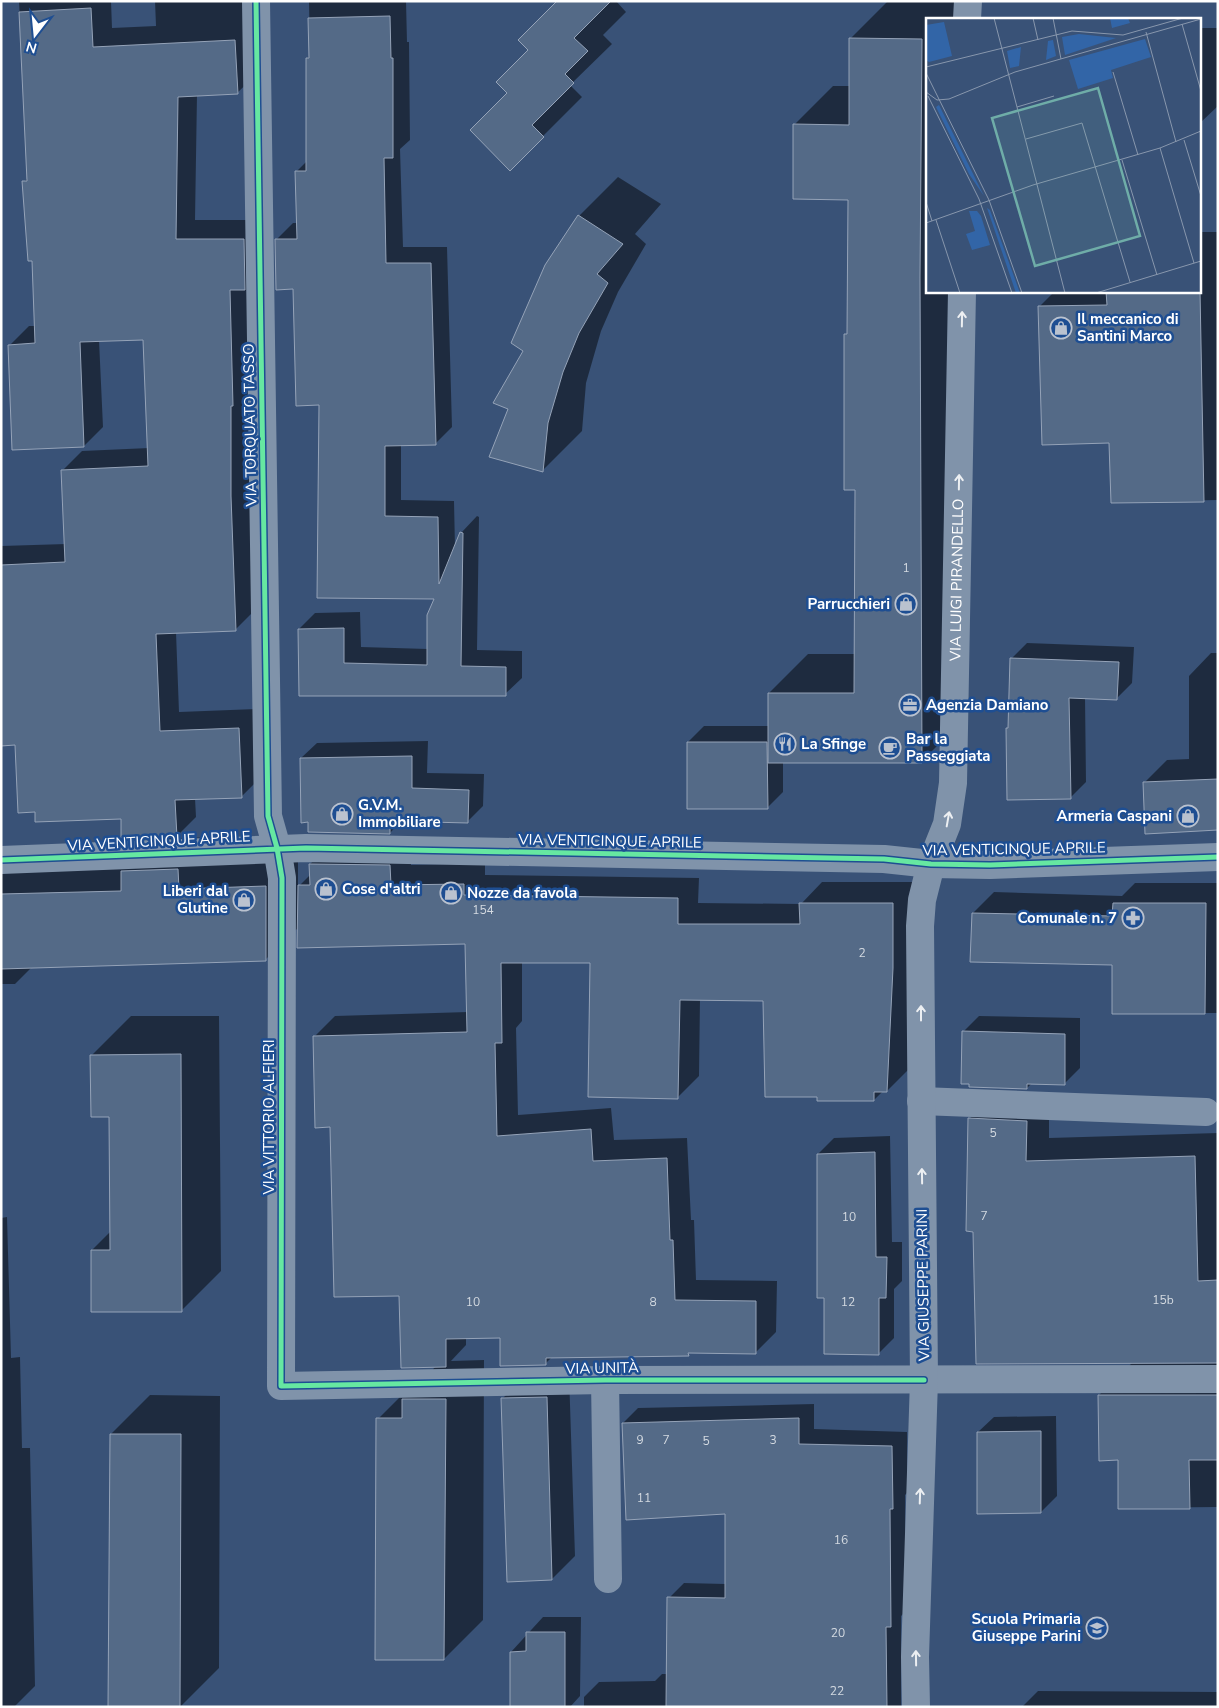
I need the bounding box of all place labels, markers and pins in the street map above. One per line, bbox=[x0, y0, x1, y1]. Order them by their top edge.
place label: Il meccanico di Santini Marco bbox=[1077, 309, 1179, 346]
shop icon: Il meccanico di Santini Marco bbox=[1049, 316, 1073, 340]
shop icon: Parrucchieri bbox=[894, 592, 918, 616]
place label: Parrucchieri bbox=[807, 594, 890, 614]
office icon: Agenzia Damiano bbox=[898, 693, 922, 717]
place label: Agenzia Damiano bbox=[926, 695, 1049, 715]
place label: Bar la Passeggiata bbox=[906, 729, 991, 766]
restaurant icon: La Sfinge bbox=[773, 732, 797, 756]
place label: La Sfinge bbox=[801, 734, 866, 754]
cafe icon: Bar la Passeggiata bbox=[878, 736, 902, 760]
place label: G.V.M. Immobiliare bbox=[358, 795, 441, 832]
shop icon: G.V.M. Immobiliare bbox=[330, 802, 354, 826]
shop icon: Armeria Caspani bbox=[1176, 804, 1200, 828]
place label: Armeria Caspani bbox=[1056, 806, 1172, 826]
shop icon: Cose d'altri bbox=[314, 877, 338, 901]
place label: Cose d'altri bbox=[342, 879, 421, 899]
place label: Liberi dal Glutine bbox=[163, 881, 228, 918]
shop icon: Nozze da favola bbox=[439, 881, 463, 905]
place label: Nozze da favola bbox=[467, 883, 577, 903]
shop icon: Liberi dal Glutine bbox=[232, 888, 256, 912]
pharmacy icon: Comunale n. 7 bbox=[1121, 906, 1145, 930]
place label: Comunale n. 7 bbox=[1017, 908, 1117, 928]
place label: Scuola Primaria Giuseppe Parini bbox=[971, 1609, 1081, 1646]
school or university icon: Scuola Primaria Giuseppe Parini bbox=[1085, 1616, 1109, 1640]

